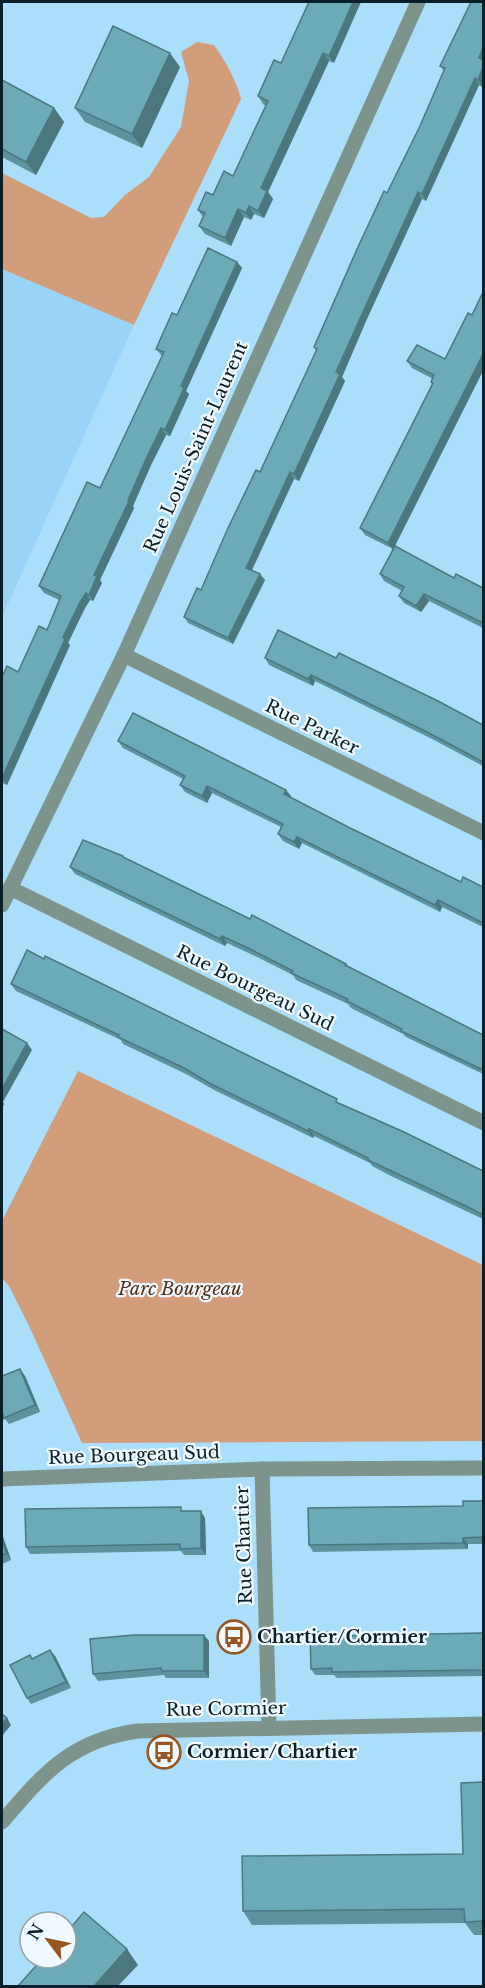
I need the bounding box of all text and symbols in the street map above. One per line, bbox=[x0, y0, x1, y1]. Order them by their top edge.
street label: Rue Louis-Saint-Laurent bbox=[139, 338, 253, 556]
street label: Rue Parker bbox=[261, 695, 363, 759]
street label: Rue Bourgeau Sud bbox=[173, 940, 337, 1036]
park label: Parc Bourgeau bbox=[117, 1278, 242, 1300]
street label: Rue Bourgeau Sud bbox=[48, 1441, 220, 1469]
street label: Rue Chartier bbox=[231, 1485, 257, 1605]
bus stop icon: Chartier/Cormier bbox=[216, 1619, 252, 1655]
place label: Chartier/Cormier bbox=[257, 1626, 427, 1648]
street label: Rue Cormier bbox=[165, 1697, 287, 1721]
bus stop icon: Cormier/Chartier bbox=[146, 1734, 182, 1770]
place label: Cormier/Chartier bbox=[187, 1741, 357, 1763]
north arrow bbox=[18, 1910, 78, 1970]
text: N bbox=[23, 1920, 48, 1944]

